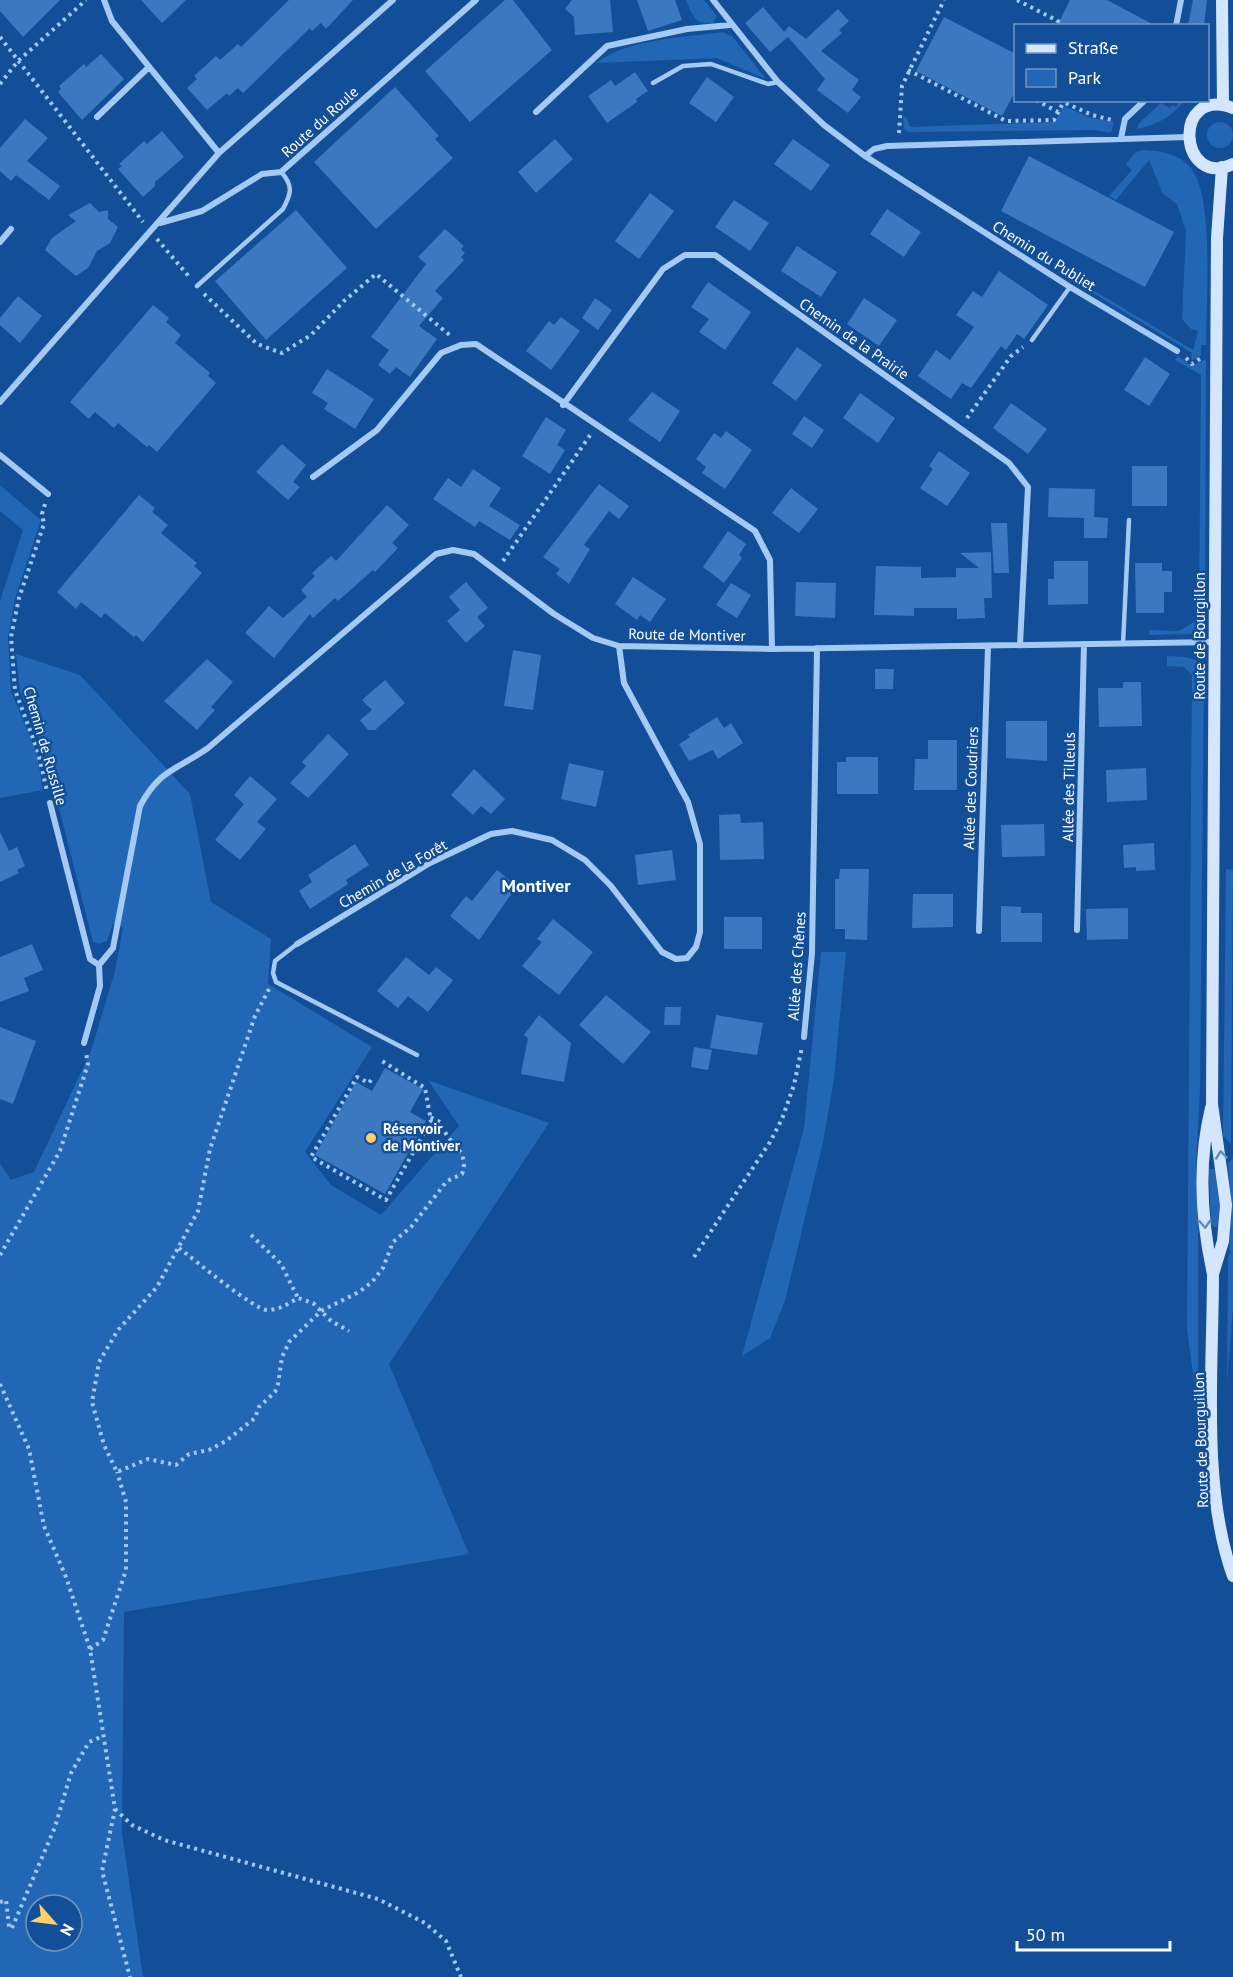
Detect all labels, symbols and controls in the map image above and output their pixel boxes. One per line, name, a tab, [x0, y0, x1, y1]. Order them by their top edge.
legend	[1014, 24, 1209, 102]
text: Straße	[1068, 36, 1119, 59]
text: Park	[1068, 66, 1101, 89]
street label: Route du Roule	[277, 82, 362, 161]
street label: Chemin du Publiet	[989, 216, 1099, 295]
street label: Chemin de la Prairie	[796, 294, 913, 384]
street label: Route de Bourgillon	[1190, 572, 1209, 700]
street label: Route de Montiver	[628, 624, 746, 645]
street label: Chemin de Russille	[19, 684, 71, 807]
street label: Allée des Coudriers	[959, 726, 982, 850]
street label: Allée des Tilleuls	[1058, 732, 1079, 842]
street label: Chemin de la Forêt	[335, 835, 450, 912]
district label: Montiver	[502, 874, 571, 897]
street label: Allée des Chênes	[783, 911, 810, 1021]
place label: Réservoir de Montiver	[383, 1119, 461, 1155]
marker: Réservoir de Montiver	[364, 1131, 378, 1145]
one-way arrow	[1215, 1150, 1227, 1159]
one-way arrow	[1199, 1220, 1212, 1229]
street label: Route de Bourguillon	[1189, 1372, 1212, 1508]
north arrow	[24, 1893, 84, 1953]
scale bar	[1017, 1914, 1170, 1952]
text: N	[56, 1921, 79, 1939]
text: 50 m	[1026, 1923, 1065, 1946]

